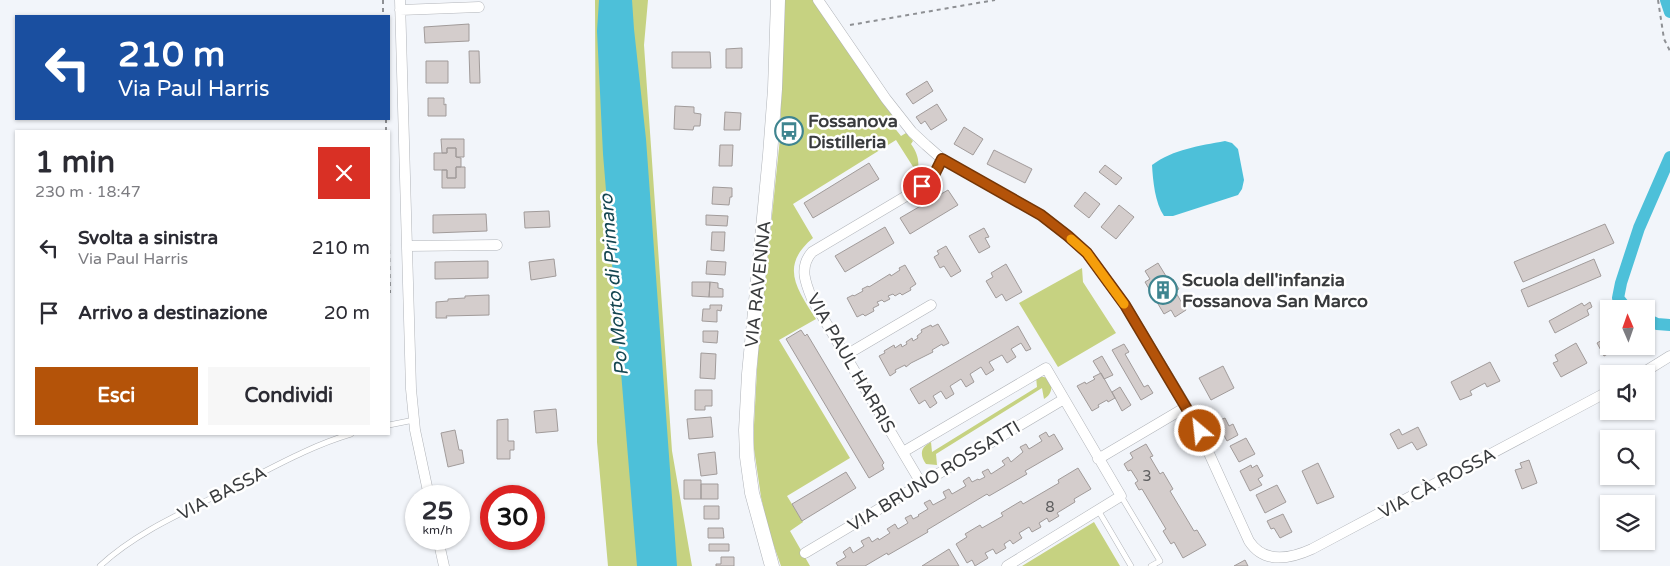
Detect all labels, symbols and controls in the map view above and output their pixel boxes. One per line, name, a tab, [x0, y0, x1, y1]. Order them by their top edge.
text: 210 m	[118, 34, 225, 76]
icon: left	[35, 35, 100, 100]
text: Via Paul Harris	[118, 76, 270, 102]
place label: Fossanova Distilleria	[808, 110, 898, 153]
bus stop icon: Fossanova Distilleria	[774, 116, 804, 146]
text: 1 min	[35, 144, 115, 181]
button: close	[318, 147, 370, 199]
pin	[901, 165, 943, 207]
icon: arrive	[908, 172, 936, 200]
text: 230 m · 18:47	[35, 182, 141, 202]
water label: Po Morto di Primaro	[595, 192, 633, 377]
street label: VIA RAVENNA	[740, 219, 776, 349]
text: Svolta a sinistra	[78, 227, 218, 249]
icon: left	[35, 234, 63, 262]
text: 210 m	[312, 237, 370, 259]
text: Via Paul Harris	[78, 249, 188, 269]
place label: Scuola dell'infanzia Fossanova San Marco	[1182, 269, 1368, 312]
building icon: Scuola dell'infanzia Fossanova San Marco	[1148, 275, 1178, 305]
street label: VIA PAUL HARRIS	[802, 289, 900, 437]
icon: arrive	[35, 299, 63, 327]
north arrow	[1600, 300, 1655, 355]
map controls	[1600, 300, 1655, 550]
text: Arrivo a destinazione	[78, 302, 268, 324]
text: 20 m	[324, 302, 370, 324]
button: sound	[1600, 365, 1655, 420]
button: Esci	[35, 367, 198, 425]
button: Condividi	[208, 367, 370, 425]
position arrow	[1173, 404, 1225, 456]
street label: VIA BRUNO ROSSATTI	[844, 416, 1024, 536]
button: search	[1600, 430, 1655, 485]
street label: VIA CÀ ROSSA	[1375, 443, 1499, 523]
street label: VIA BASSA	[174, 461, 270, 525]
house number: 3	[1142, 467, 1152, 485]
speed limit sign: 30	[480, 485, 545, 550]
button: layers	[1600, 495, 1655, 550]
text: 25	[422, 496, 453, 526]
house number: 8	[1045, 498, 1055, 516]
text: km/h	[422, 523, 453, 537]

